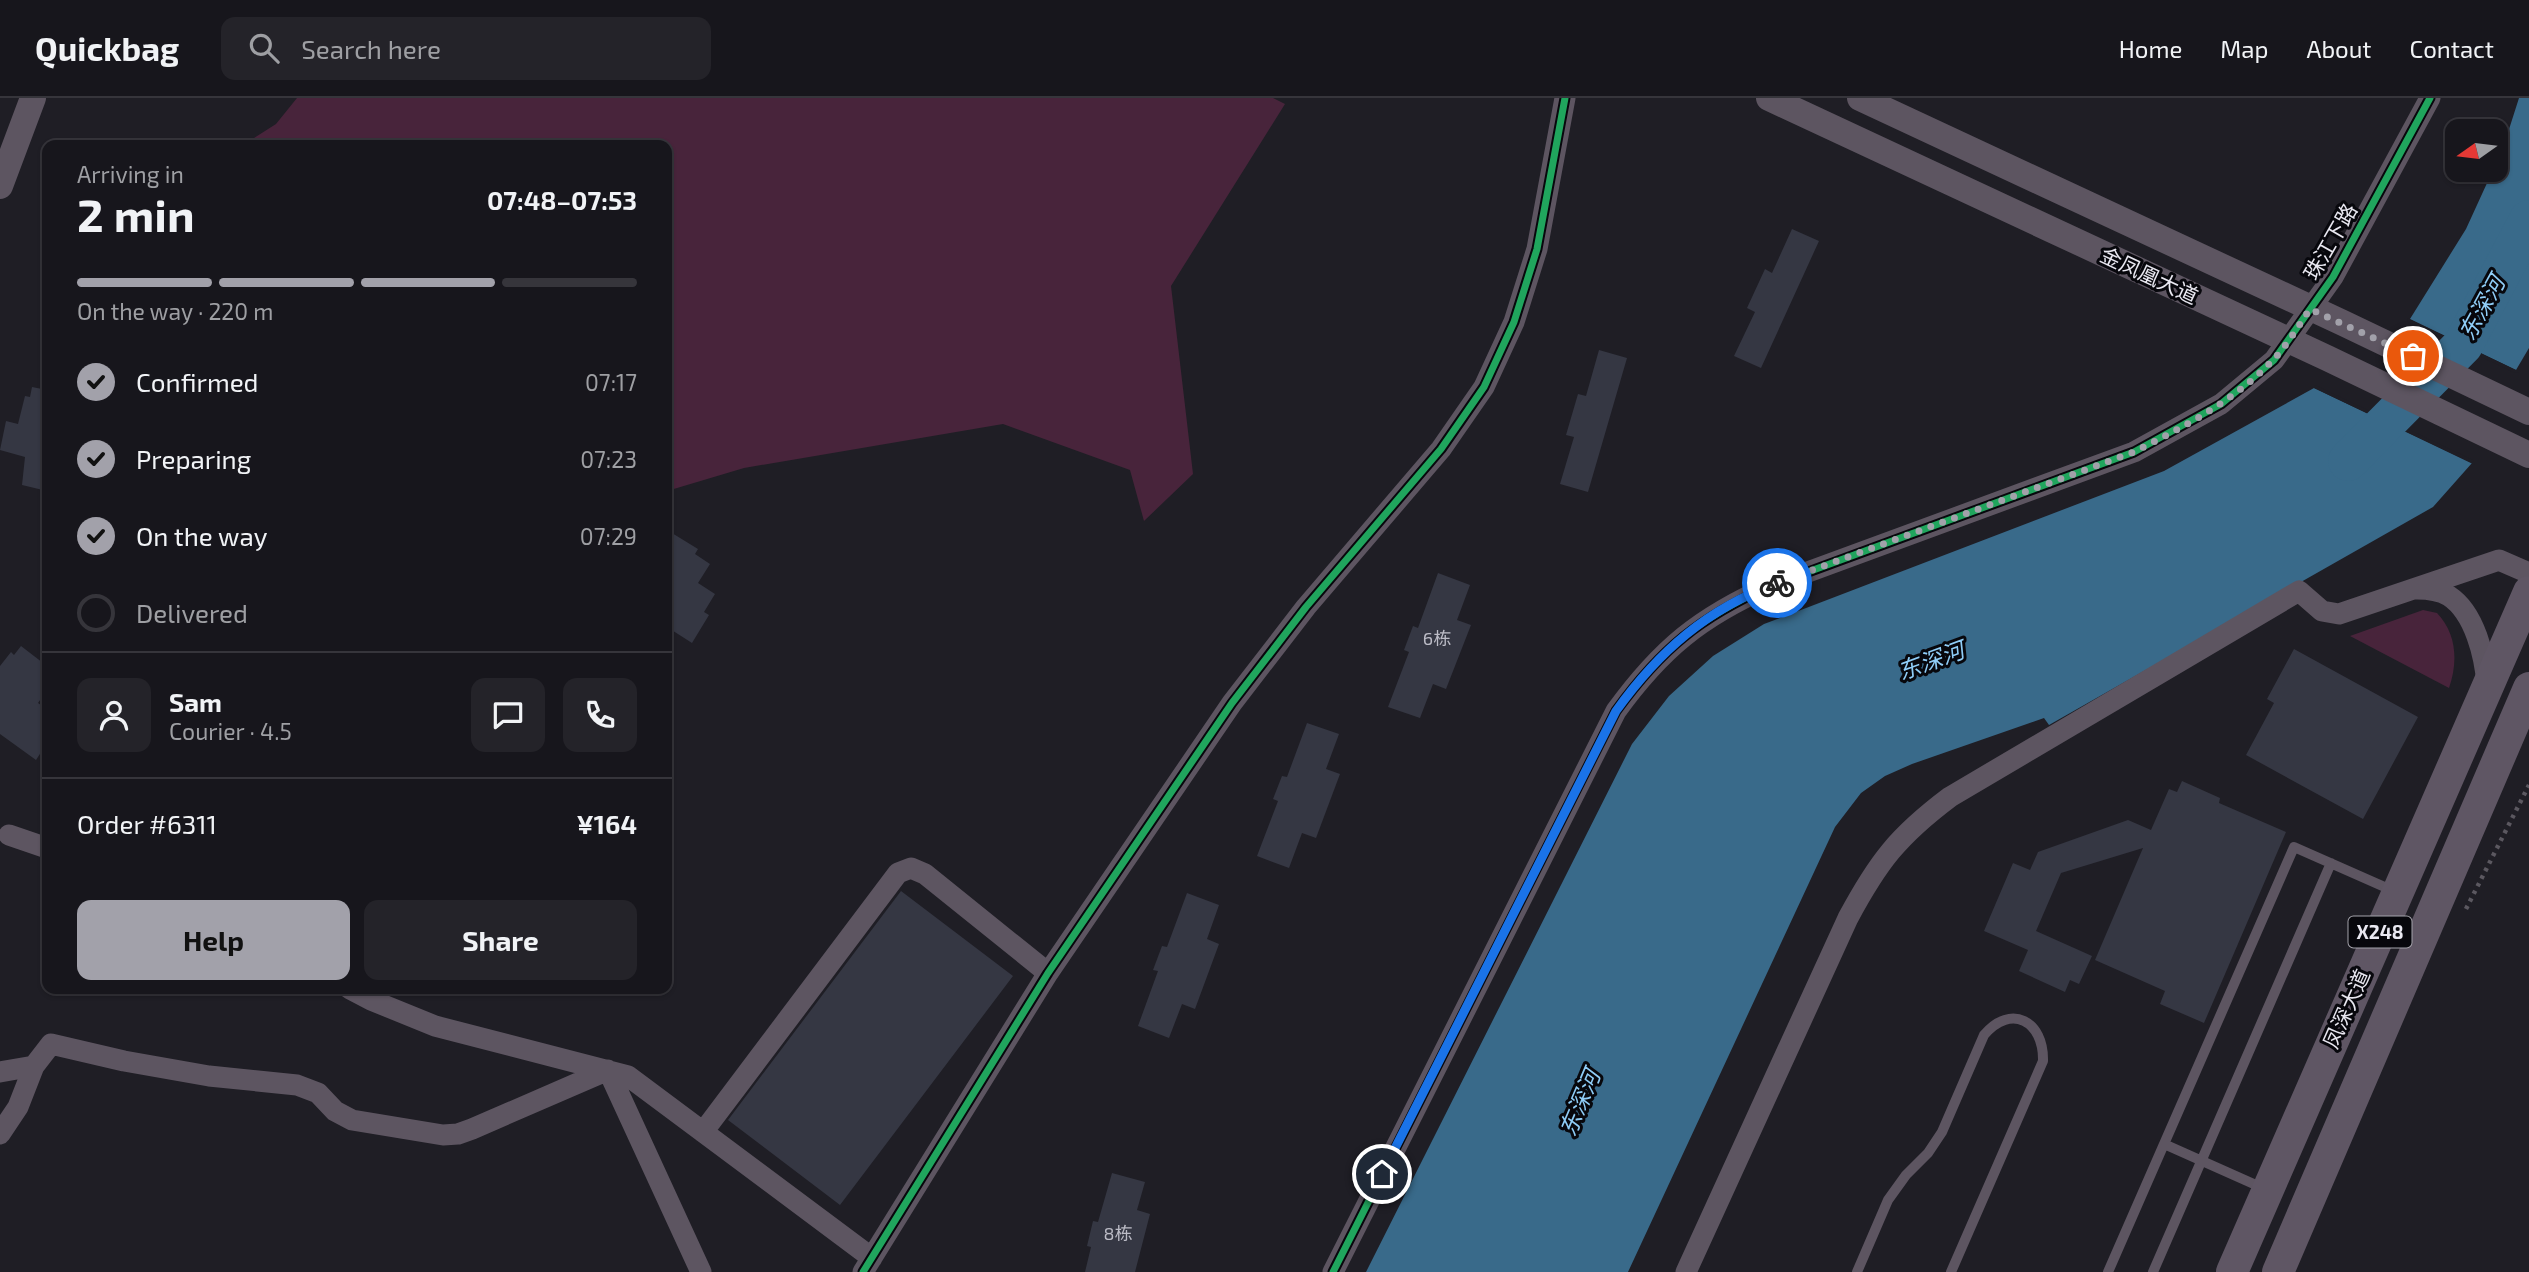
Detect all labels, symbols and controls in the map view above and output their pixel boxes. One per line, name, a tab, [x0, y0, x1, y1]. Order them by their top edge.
search box	[221, 17, 711, 80]
text: Quickbag	[35, 28, 179, 68]
icon: search	[245, 29, 283, 67]
text: Search here	[301, 33, 441, 64]
text: Home	[2119, 34, 2182, 63]
text: Map	[2220, 34, 2268, 63]
text: About	[2306, 34, 2372, 63]
text: Contact	[2410, 34, 2494, 63]
north arrow	[2445, 119, 2508, 182]
map controls	[2445, 119, 2508, 182]
text: Arriving in	[77, 160, 184, 188]
text: 07:48–07:53	[487, 184, 637, 215]
text: 2 min	[77, 186, 195, 241]
street label: 珠江下路	[2298, 199, 2362, 284]
street label: 金凤凰大道	[2097, 241, 2202, 308]
water label: 东深河	[2452, 267, 2512, 344]
text: On the way · 220 m	[77, 297, 273, 325]
pin	[2383, 326, 2443, 386]
icon: bag	[2394, 337, 2432, 375]
icon: check	[77, 363, 115, 401]
text: Confirmed	[136, 366, 259, 397]
text: 07:17	[585, 368, 637, 396]
icon: check	[77, 440, 115, 478]
text: Preparing	[136, 443, 251, 474]
text: 07:23	[580, 445, 637, 473]
icon: check	[77, 517, 115, 555]
text: On the way	[136, 520, 267, 551]
text: 07:29	[580, 522, 637, 550]
courier	[1742, 548, 1812, 618]
icon: bike	[1758, 564, 1796, 602]
text: Delivered	[136, 597, 248, 628]
house number: 6栋	[1423, 627, 1451, 649]
water label: 东深河	[1893, 634, 1972, 685]
button: person	[77, 678, 151, 752]
button: chat	[471, 678, 545, 752]
button: phone	[563, 678, 637, 752]
text: Sam	[169, 686, 222, 717]
text: Courier · 4.5	[169, 717, 292, 745]
text: Order #6311	[77, 808, 217, 839]
text: ¥164	[577, 808, 637, 839]
button: Help	[77, 900, 350, 980]
button: Share	[364, 900, 637, 980]
road number: X248	[2348, 916, 2412, 947]
street label: 凤深大道	[2317, 965, 2374, 1052]
water label: 东深河	[1553, 1062, 1607, 1140]
pin	[1352, 1144, 1412, 1204]
icon: home	[1363, 1155, 1401, 1193]
house number: 8栋	[1104, 1222, 1132, 1244]

